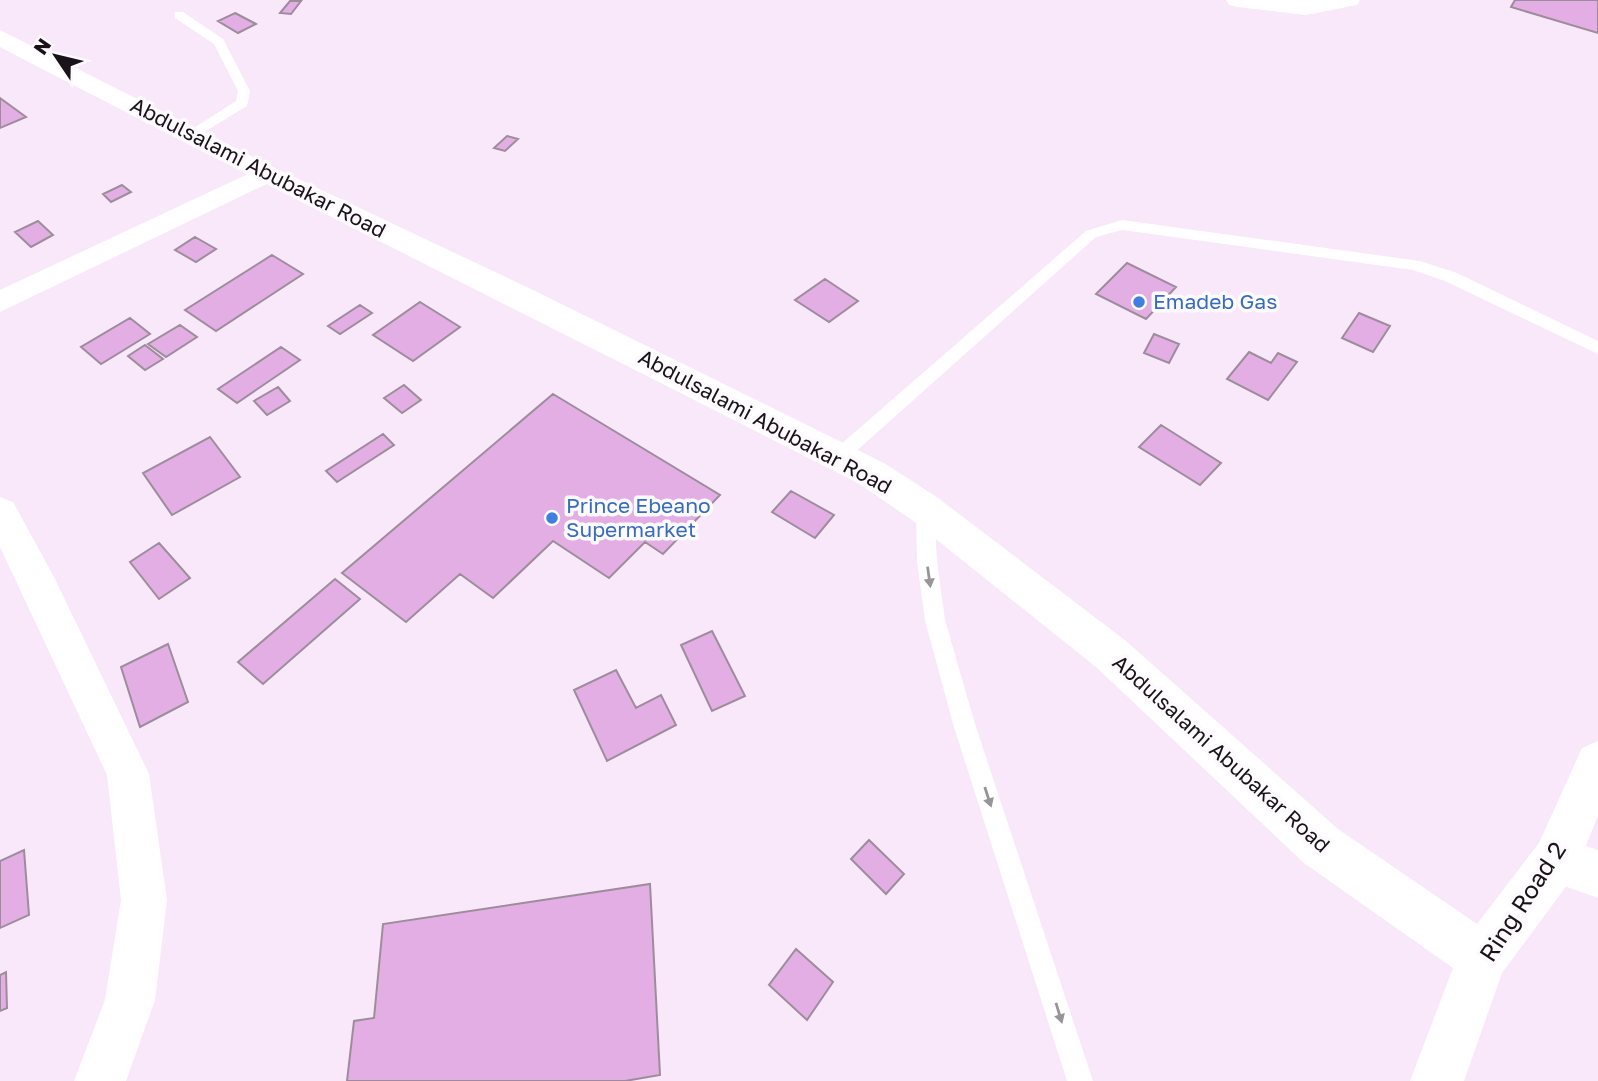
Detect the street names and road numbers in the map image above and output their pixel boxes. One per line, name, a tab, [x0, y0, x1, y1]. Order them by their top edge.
street label: Abdulsalami Abubakar Road	[126, 91, 391, 243]
street label: Abdulsalami Abubakar Road	[634, 343, 897, 499]
street label: Abdulsalami Abubakar Road	[1108, 649, 1336, 858]
street label: Ring Road 2	[1472, 836, 1571, 967]

